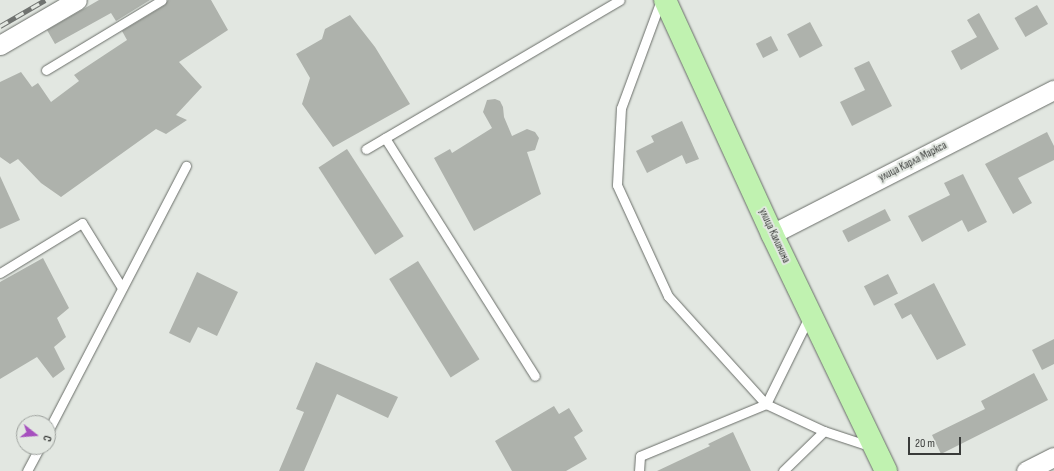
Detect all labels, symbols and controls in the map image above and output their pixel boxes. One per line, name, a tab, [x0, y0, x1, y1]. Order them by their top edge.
street label: улица Карла Маркса	[877, 139, 949, 185]
street label: улица Калинина	[756, 207, 792, 265]
north arrow	[16, 415, 56, 455]
scale bar	[910, 429, 963, 455]
text: С	[40, 434, 54, 443]
text: 20 m	[915, 436, 935, 451]

